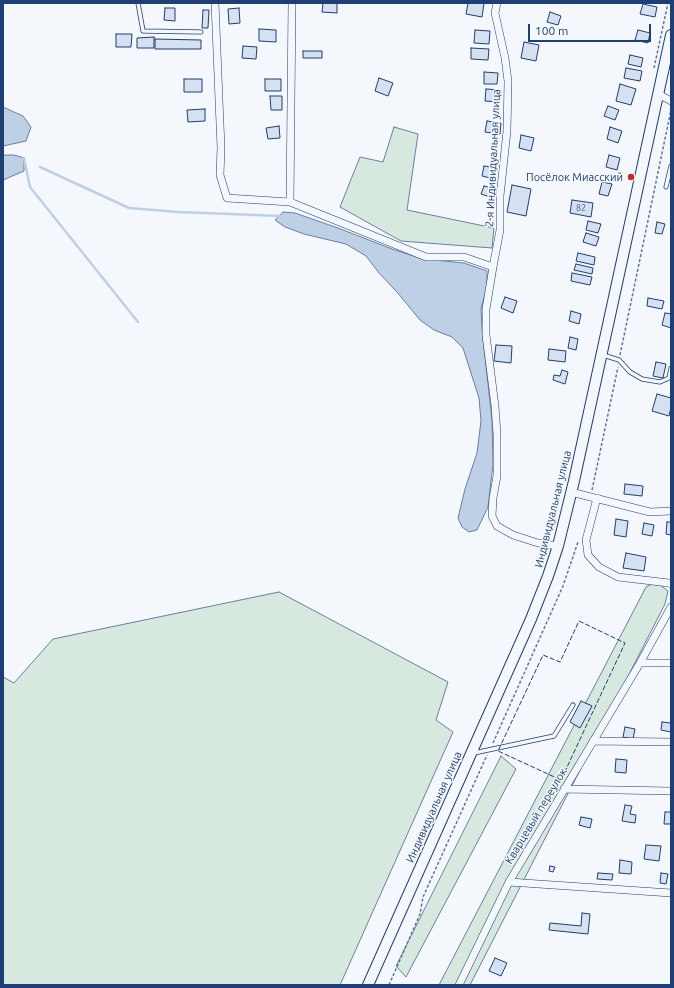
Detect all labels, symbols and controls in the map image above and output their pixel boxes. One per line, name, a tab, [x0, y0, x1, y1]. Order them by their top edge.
scale bar	[530, 16, 653, 42]
text: 100 m	[535, 24, 568, 37]
street label: 2-я Индивидуальная улица	[483, 89, 503, 227]
place label: Посёлок Миасский	[526, 170, 623, 184]
marker: Посёлок Миасский	[626, 172, 636, 182]
house number: 82	[576, 203, 586, 213]
street label: Индивидуальная улица	[532, 449, 574, 569]
street label: Индивидуальная улица	[404, 749, 464, 865]
street label: Кварцевый переулок	[502, 766, 570, 866]

